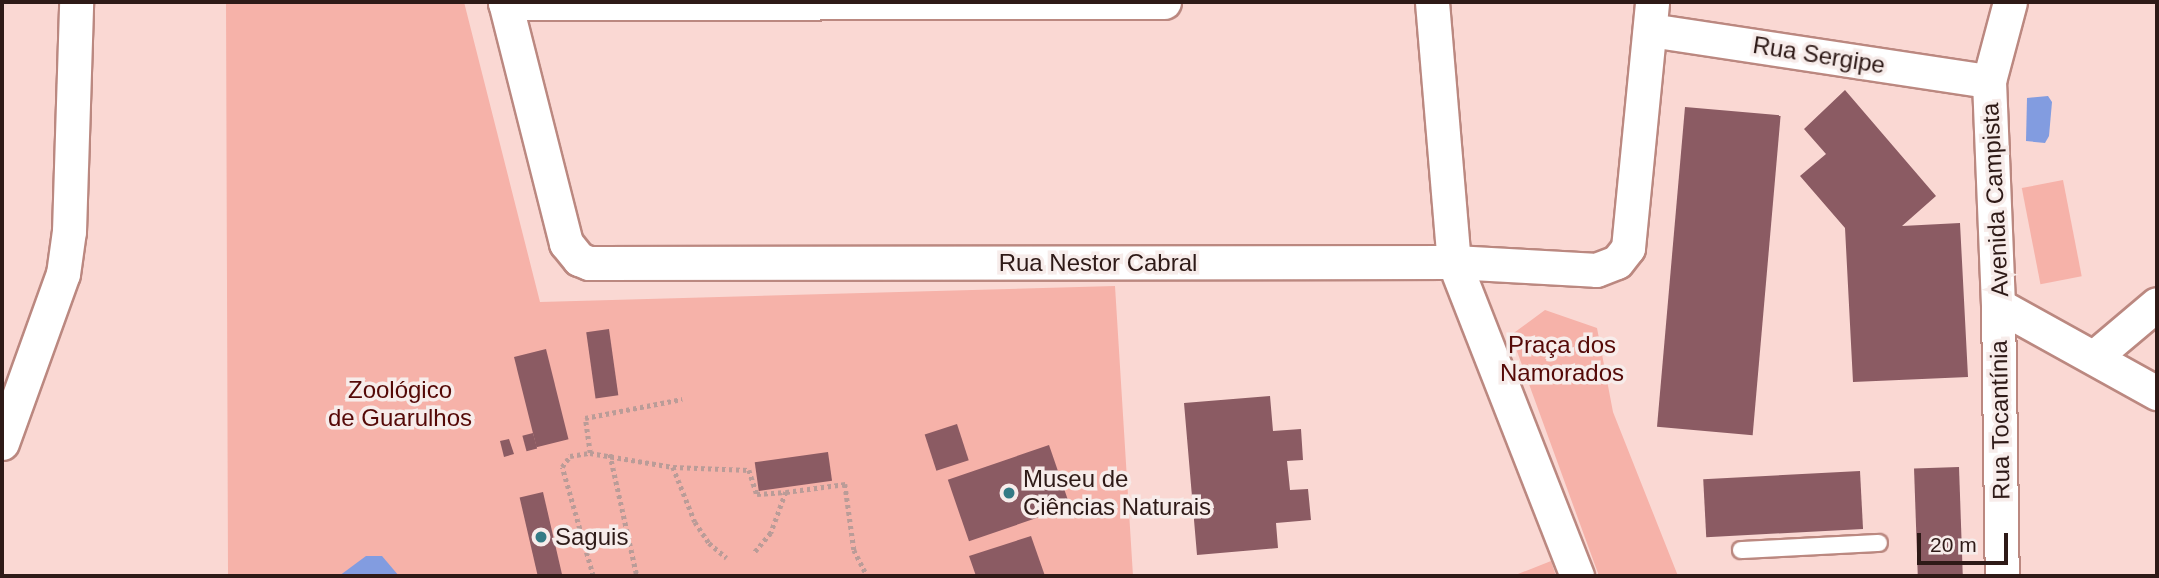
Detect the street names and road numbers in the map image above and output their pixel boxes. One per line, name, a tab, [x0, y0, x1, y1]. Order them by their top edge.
street label: Rua Sergipe	[1751, 30, 1887, 80]
street label: Avenida Campista	[1976, 102, 2014, 298]
street label: Rua Nestor Cabral	[999, 249, 1197, 277]
street label: Rua Tocantínia	[1984, 340, 2016, 500]

